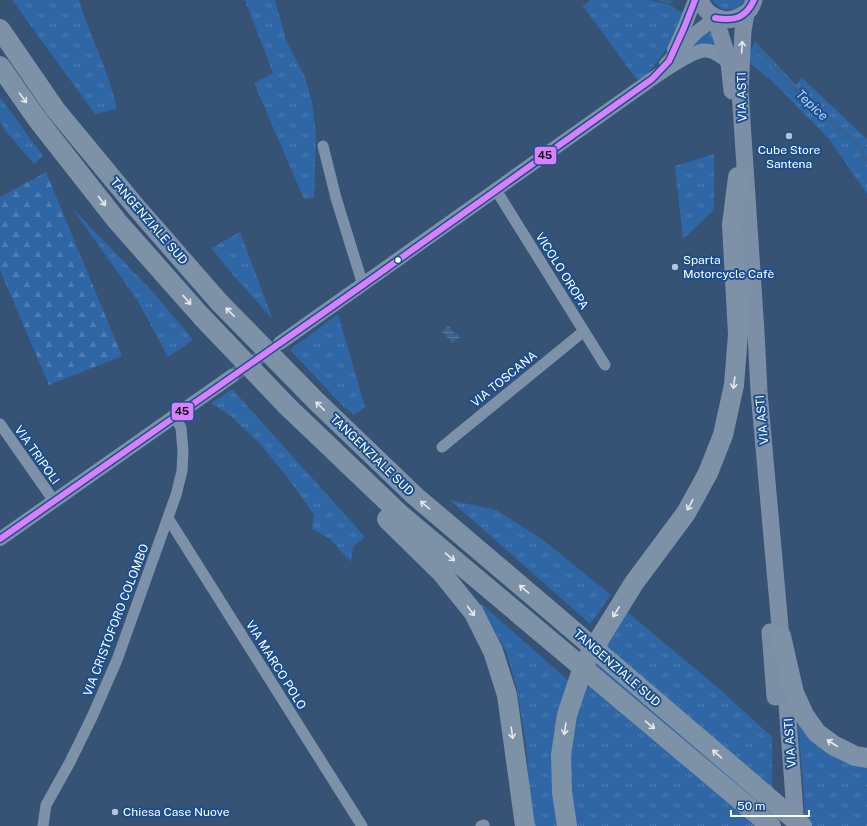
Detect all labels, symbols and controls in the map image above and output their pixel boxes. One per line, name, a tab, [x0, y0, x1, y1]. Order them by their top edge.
one-way arrow	[738, 41, 746, 54]
street label: VIA ASTI	[735, 72, 749, 122]
water label: Tepice	[793, 87, 831, 123]
one-way arrow	[19, 93, 27, 104]
marker: Cube Store Santena	[784, 131, 794, 141]
place label: Cube Store Santena	[758, 143, 820, 171]
line badge: 45	[534, 146, 557, 165]
text: 45	[538, 149, 552, 161]
street label: TANGENZIALE SUD	[107, 175, 191, 267]
one-way arrow	[98, 196, 106, 207]
street label: VICOLO OROPA	[533, 230, 592, 312]
place label: Sparta Motorcycle Cafè	[683, 253, 774, 281]
unlabelled marker	[393, 255, 403, 265]
marker: Sparta Motorcycle Cafè	[670, 262, 680, 272]
one-way arrow	[182, 295, 191, 305]
one-way arrow	[225, 307, 234, 317]
street label: VIA TOSCANA	[468, 348, 540, 410]
one-way arrow	[730, 377, 738, 390]
street label: VIA ASTI	[753, 395, 771, 445]
one-way arrow	[315, 401, 325, 411]
line badge: 45	[171, 402, 194, 421]
text: 45	[175, 405, 189, 417]
street label: TANGENZIALE SUD	[327, 412, 417, 498]
street label: VIA TRIPOLI	[12, 423, 62, 487]
one-way arrow	[686, 499, 694, 511]
one-way arrow	[419, 500, 430, 509]
street label: VIA CRISTOFORO COLOMBO	[80, 542, 152, 698]
one-way arrow	[444, 552, 455, 561]
one-way arrow	[519, 584, 529, 593]
one-way arrow	[467, 605, 476, 616]
one-way arrow	[612, 606, 620, 618]
street label: VIA MARCO POLO	[243, 618, 309, 712]
street label: TANGENZIALE SUD	[571, 626, 663, 710]
street label: VIA ASTI	[781, 718, 799, 768]
one-way arrow	[645, 721, 656, 730]
one-way arrow	[561, 723, 569, 736]
one-way arrow	[508, 726, 516, 739]
one-way arrow	[826, 739, 837, 747]
one-way arrow	[712, 749, 722, 758]
scale bar	[731, 792, 809, 818]
text: 50 m	[737, 799, 765, 813]
place label: Chiesa Case Nuove	[123, 805, 230, 819]
marker: Chiesa Case Nuove	[110, 807, 120, 817]

